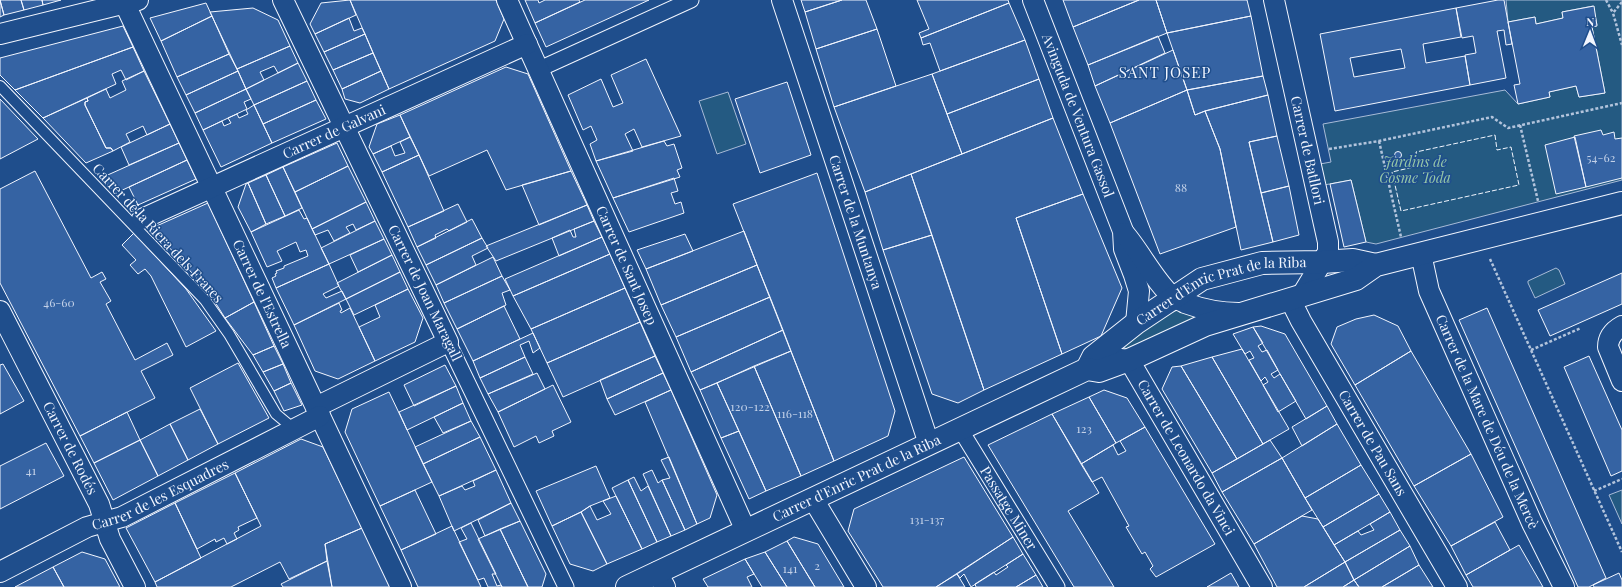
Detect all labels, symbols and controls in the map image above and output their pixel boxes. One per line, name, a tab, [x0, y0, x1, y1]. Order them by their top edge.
north arrow	[1570, 12, 1610, 52]
text: N	[1586, 14, 1594, 29]
street label: Avinguda de Ventura Gassol	[1038, 30, 1119, 200]
district label: SANT JOSEP	[1119, 62, 1211, 82]
street label: Carrer de Batllori	[1287, 94, 1329, 206]
street label: Carrer de Galvani	[279, 100, 388, 163]
house number: 54-62	[1587, 149, 1616, 165]
street label: Carrer de la Muntanya	[825, 152, 887, 292]
park label: Jardins de Cosme Toda	[1379, 152, 1451, 187]
street label: Carrer de la Riera dels Frares	[89, 159, 228, 306]
house number: 88	[1175, 179, 1187, 195]
street label: Carrer de Sant Josep	[592, 203, 662, 328]
street label: Carrer de Joan Maragall	[384, 222, 467, 364]
street label: Carrer de l'Estrella	[229, 236, 296, 351]
street label: Carrer d'Enric Prat de la Riba	[1132, 252, 1307, 330]
house number: 46-60	[43, 294, 75, 310]
street label: Carrer de la Mare de Déu de la Mercè	[1432, 311, 1543, 532]
street label: Carrer de Leonardo da Vinci	[1133, 376, 1240, 539]
street label: Carrer de Pau Sans	[1334, 386, 1412, 499]
street label: Carrer de Rodés	[39, 398, 103, 498]
house number: 120-122	[730, 398, 770, 414]
house number: 116-118	[777, 405, 813, 421]
house number: 123	[1076, 420, 1092, 436]
street label: Carrer d'Enric Prat de la Riba	[769, 430, 944, 526]
street label: Carrer de les Esquadres	[89, 454, 232, 534]
house number: 41	[26, 462, 37, 478]
street label: Passatge Miner	[976, 462, 1042, 554]
house number: 131-137	[910, 511, 944, 527]
house number: 2	[814, 557, 820, 573]
house number: 141	[783, 560, 798, 576]

